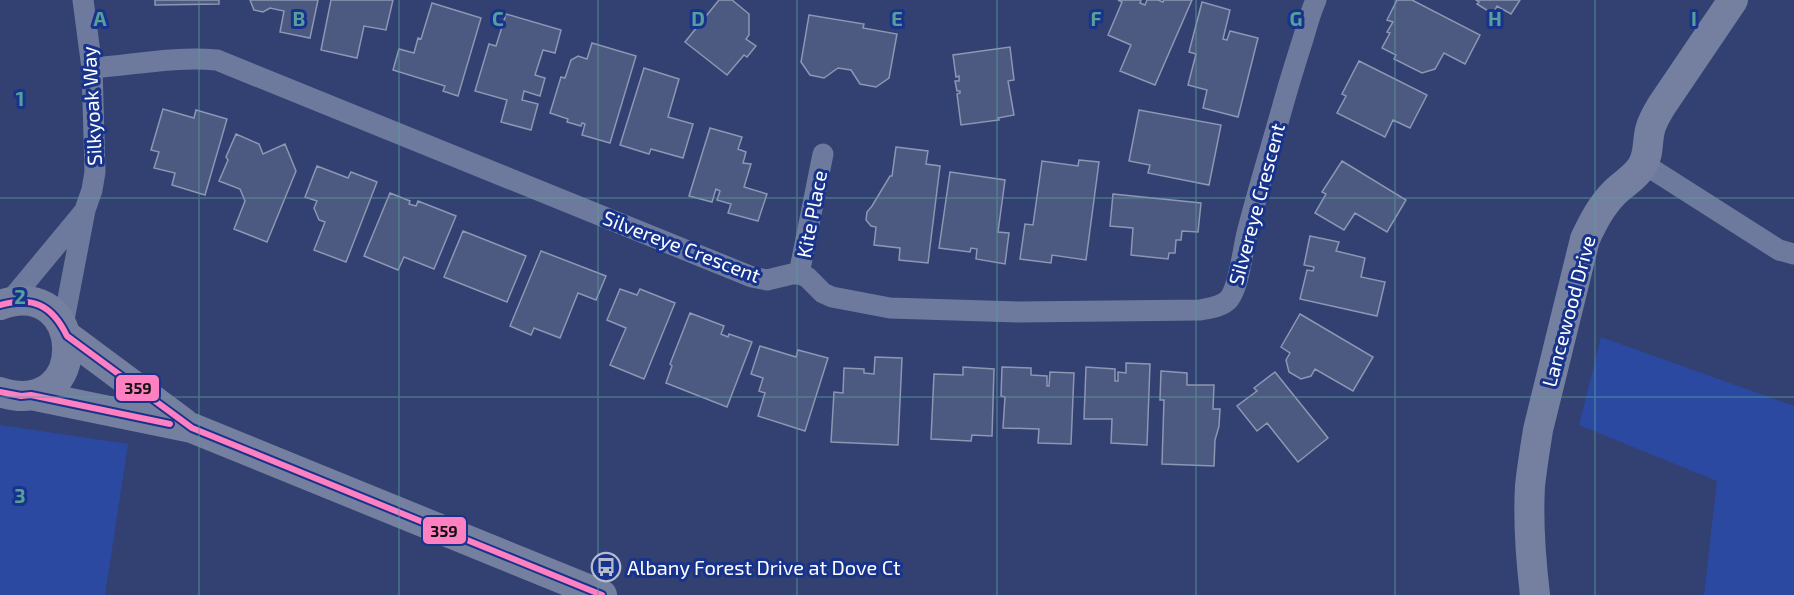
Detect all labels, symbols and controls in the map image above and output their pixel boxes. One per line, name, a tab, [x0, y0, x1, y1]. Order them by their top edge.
text: A	[93, 6, 107, 30]
text: B	[293, 6, 305, 30]
text: C	[492, 6, 504, 30]
text: D	[691, 6, 705, 30]
text: E	[891, 6, 903, 30]
text: F	[1090, 6, 1102, 30]
text: G	[1290, 6, 1302, 30]
text: H	[1488, 6, 1502, 30]
text: I	[1691, 6, 1697, 30]
street label: Silkyoak Way	[76, 45, 106, 166]
text: 1	[16, 86, 24, 110]
street label: Silvereye Crescent	[1223, 120, 1289, 288]
street label: Kite Place	[791, 168, 831, 260]
street label: Silvereye Crescent	[600, 205, 764, 287]
street label: Lancewood Drive	[1536, 233, 1600, 389]
text: 2	[14, 284, 26, 308]
line badge: 359	[115, 374, 160, 402]
text: 359	[124, 378, 152, 397]
text: 3	[14, 483, 26, 507]
line badge: 359	[422, 516, 467, 545]
text: 359	[430, 521, 458, 540]
bus stop icon: Albany Forest Drive at Dove Ct	[590, 551, 622, 583]
place label: Albany Forest Drive at Dove Ct	[627, 555, 901, 579]

